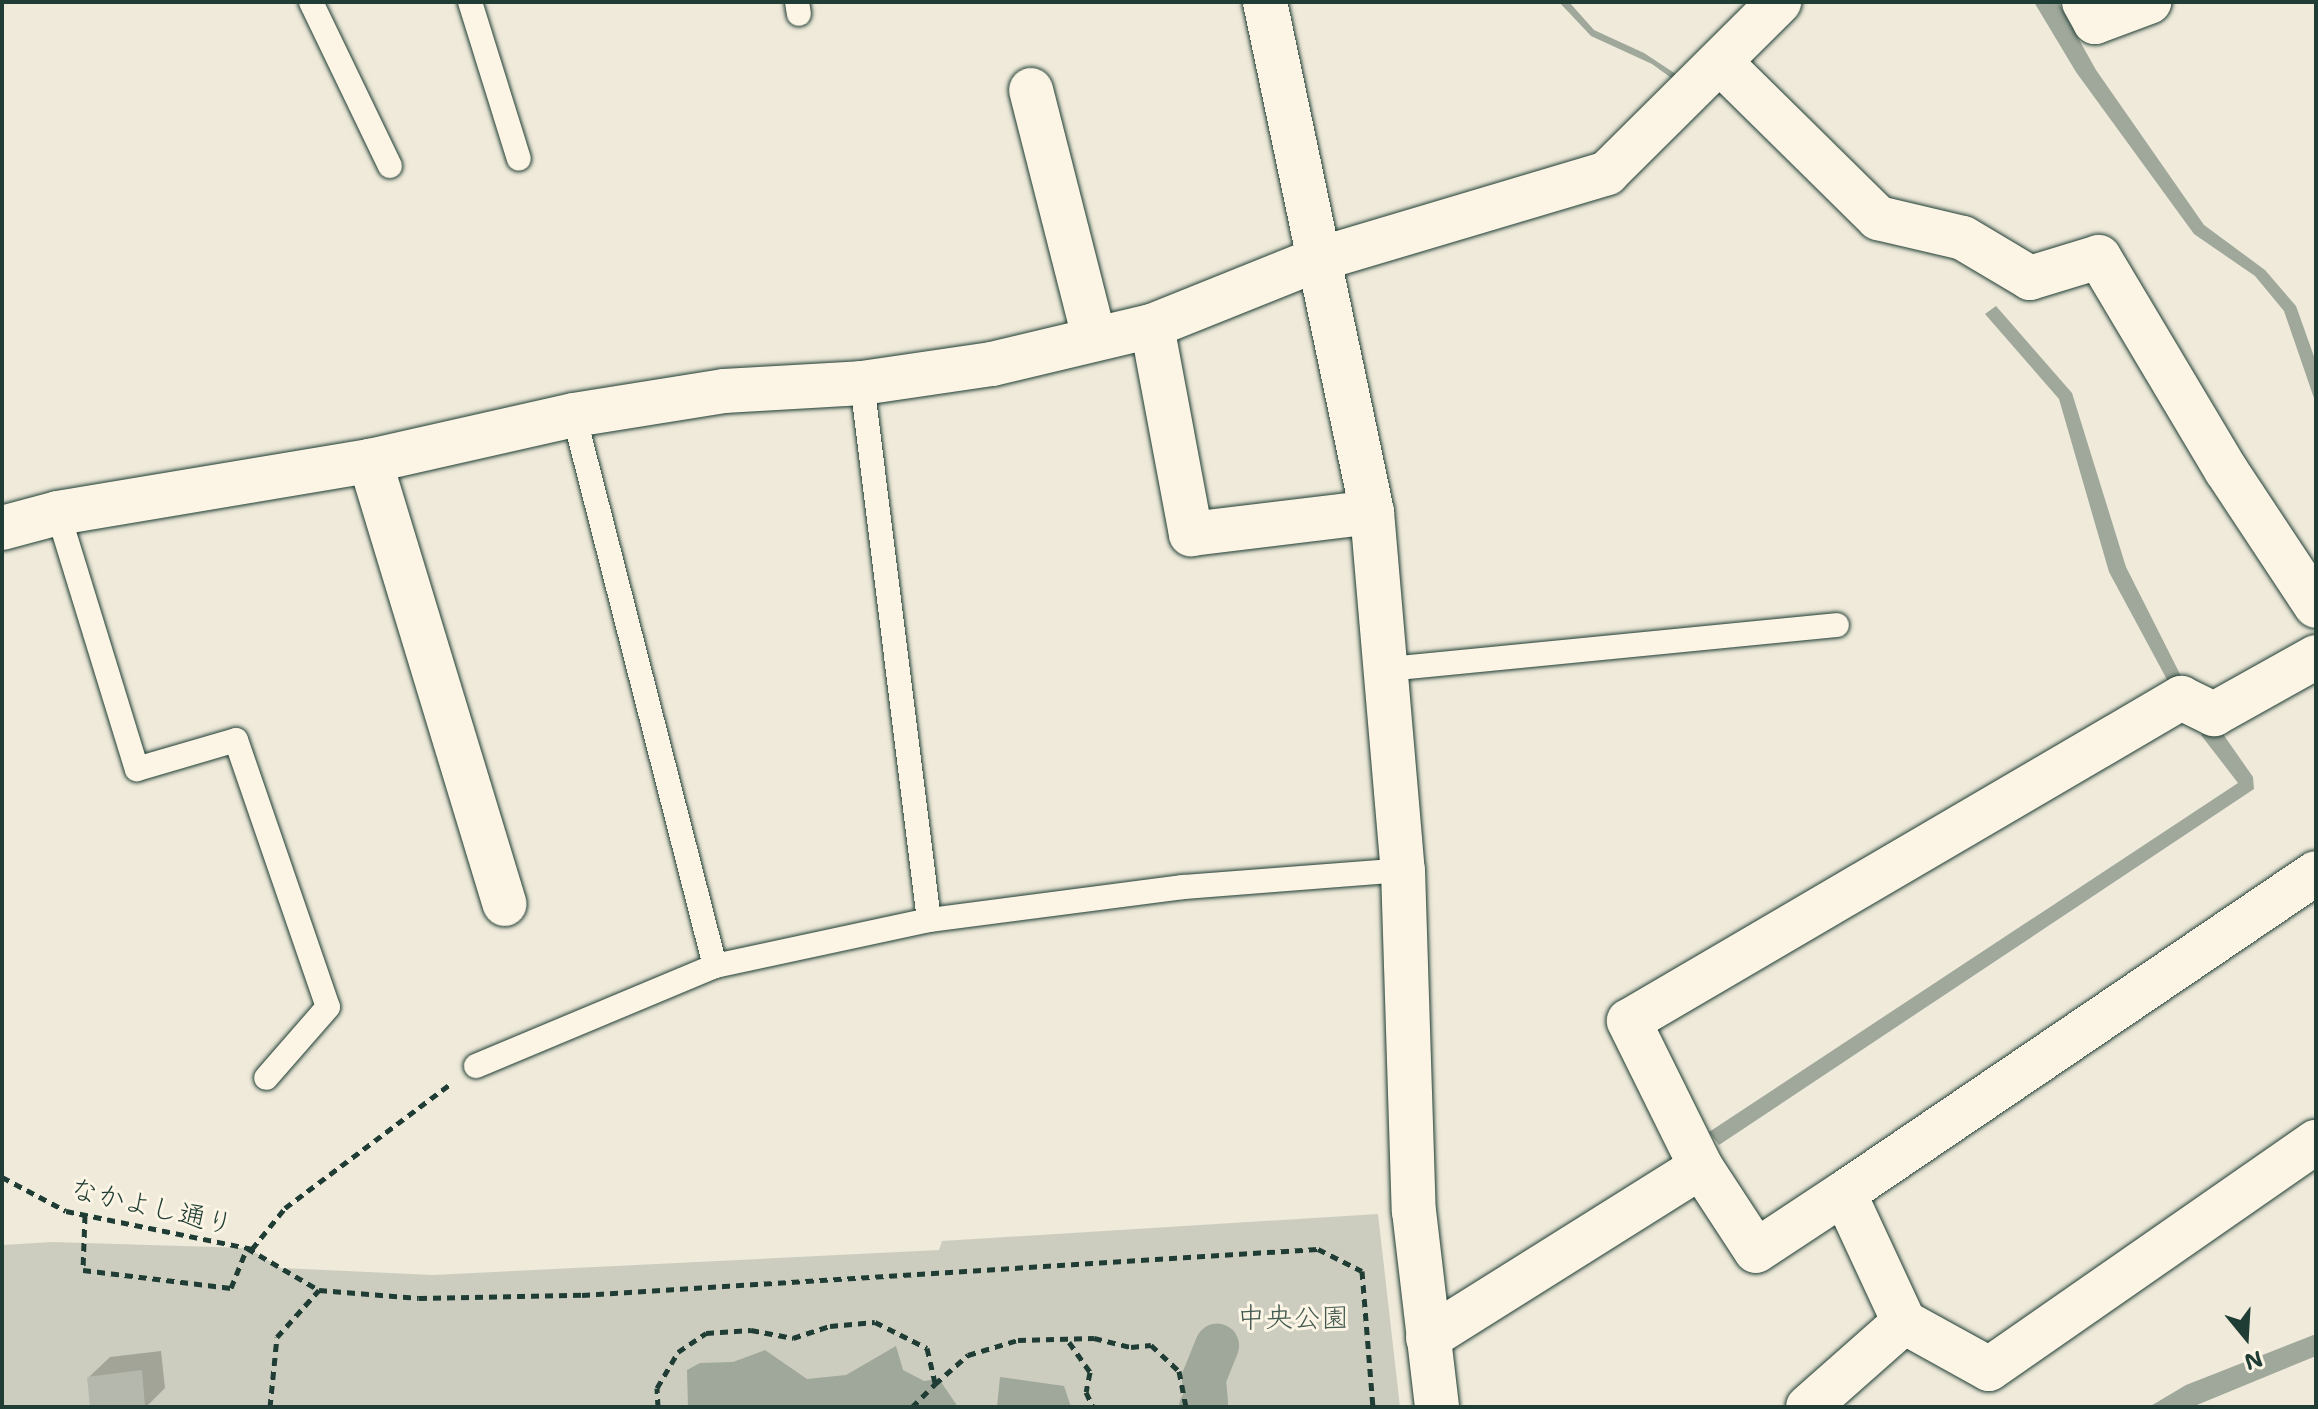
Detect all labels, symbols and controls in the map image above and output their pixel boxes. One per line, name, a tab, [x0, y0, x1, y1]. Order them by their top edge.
street label: なかよし通り	[66, 1171, 238, 1241]
north arrow	[2206, 1297, 2286, 1377]
park label: 中央公園	[1237, 1300, 1349, 1334]
text: N	[2241, 1344, 2266, 1377]

